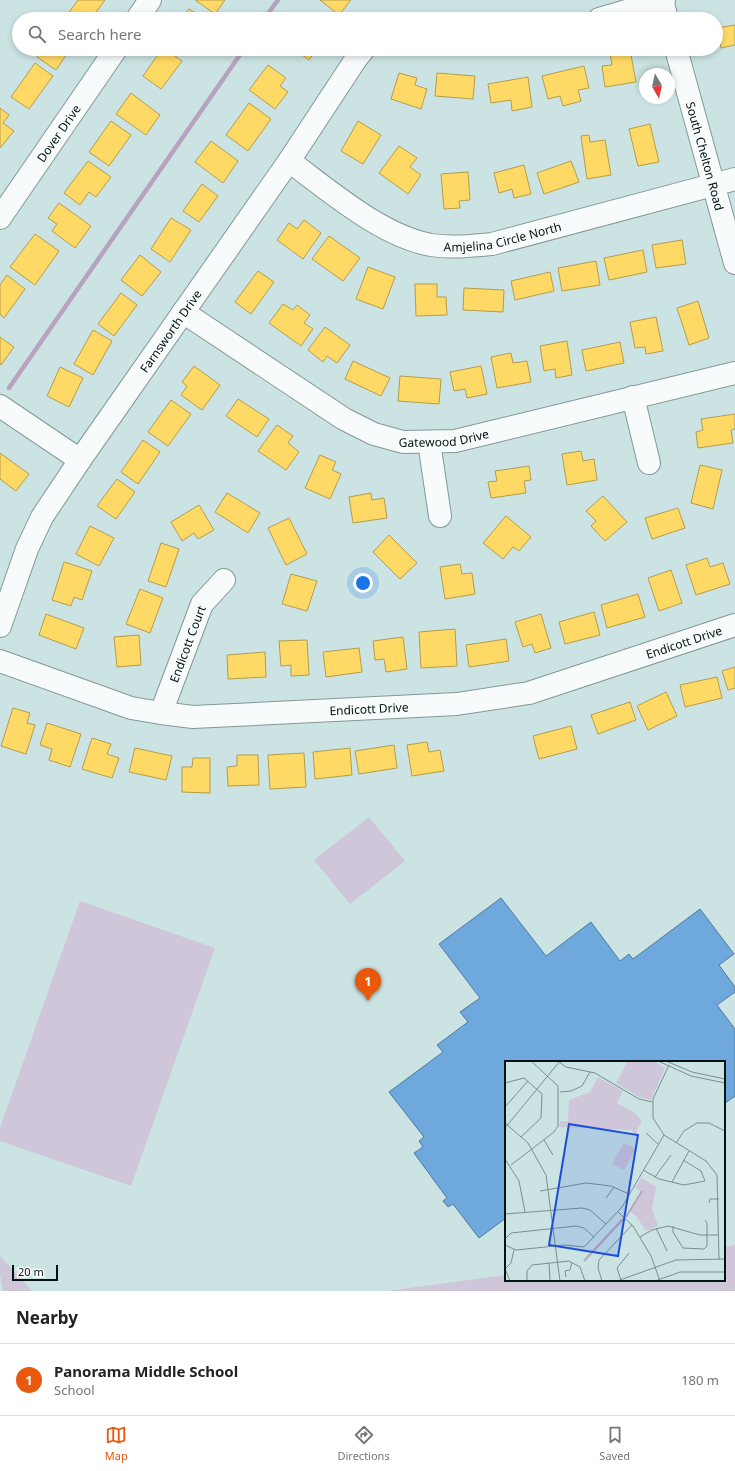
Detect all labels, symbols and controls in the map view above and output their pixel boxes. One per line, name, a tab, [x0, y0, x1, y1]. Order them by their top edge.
search box	[12, 12, 723, 56]
icon: search	[26, 23, 48, 45]
text: Search here	[58, 24, 141, 44]
north arrow	[639, 68, 675, 104]
street label: South Chelton Road	[682, 100, 729, 212]
street label: Dover Drive	[32, 101, 84, 165]
street label: Amjelina Circle North	[443, 217, 563, 255]
street label: Farnsworth Drive	[135, 286, 205, 376]
street label: Gatewood Drive	[399, 425, 491, 451]
your location	[353, 573, 373, 593]
street label: Endicott Court	[165, 602, 210, 685]
street label: Endicott Drive	[644, 621, 724, 662]
street label: Endicott Drive	[329, 698, 409, 719]
pin: 1	[355, 968, 381, 1001]
inset map	[505, 1061, 725, 1281]
scale bar	[12, 1263, 58, 1282]
text: 20 m	[18, 1264, 44, 1279]
text: Nearby	[16, 1306, 78, 1329]
text: Panorama Middle School	[54, 1361, 238, 1381]
text: 1	[25, 1371, 33, 1389]
text: 180 m	[681, 1371, 719, 1389]
text: School	[54, 1381, 95, 1399]
tab: Map	[105, 1424, 128, 1463]
tab: Directions	[337, 1424, 390, 1463]
tab: Saved	[599, 1424, 630, 1463]

